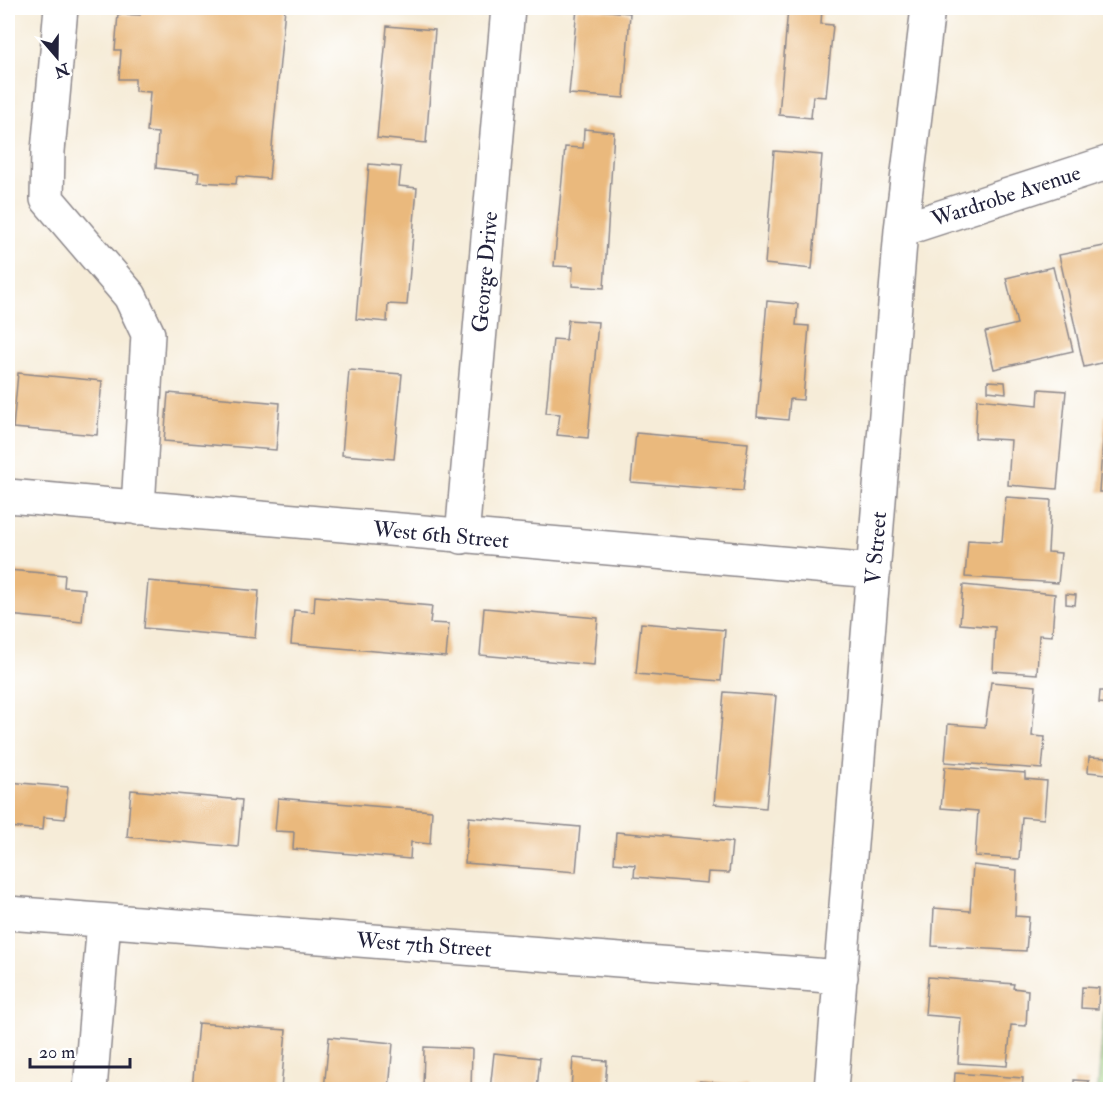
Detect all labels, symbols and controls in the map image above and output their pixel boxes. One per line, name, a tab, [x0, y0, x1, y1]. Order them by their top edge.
north arrow	[27, 27, 87, 87]
text: N	[51, 58, 73, 82]
street label: Wardrobe Avenue	[927, 159, 1084, 234]
street label: George Drive	[466, 210, 504, 334]
street label: V Street	[859, 510, 893, 586]
street label: West 6th Street	[371, 515, 510, 555]
street label: West 7th Street	[355, 926, 492, 964]
scale bar	[30, 1031, 130, 1069]
text: 20 m	[39, 1041, 75, 1064]

